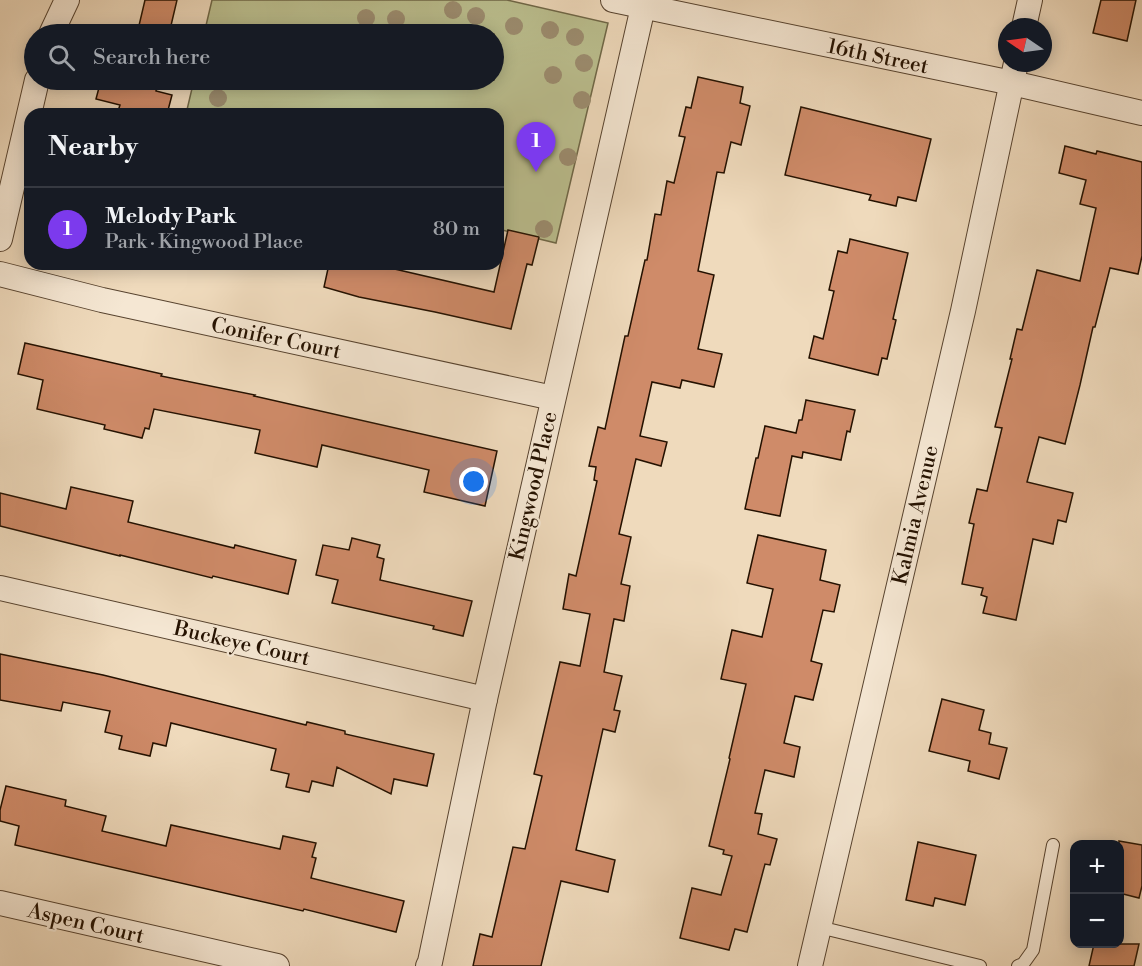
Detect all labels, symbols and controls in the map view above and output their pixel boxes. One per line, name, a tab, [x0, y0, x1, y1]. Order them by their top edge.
north arrow	[998, 18, 1052, 72]
search box	[24, 24, 504, 90]
street label: 16th Street	[825, 34, 931, 80]
icon: search	[45, 41, 78, 74]
text: Search here	[93, 44, 210, 71]
pin: 1	[516, 122, 556, 172]
text: Nearby	[48, 131, 138, 163]
text: Melody Park	[105, 203, 236, 230]
text: 1	[63, 217, 72, 242]
text: 80 m	[433, 217, 480, 242]
text: Park · Kingwood Place	[105, 230, 303, 255]
street label: Conifer Court	[208, 313, 344, 366]
street label: Kingwood Place	[504, 409, 564, 563]
street label: Kalmia Avenue	[887, 443, 945, 588]
your location	[459, 467, 488, 496]
street label: Buckeye Court	[170, 615, 313, 672]
map controls	[1070, 840, 1124, 948]
button: +	[1070, 840, 1124, 894]
button: −	[1070, 894, 1124, 948]
street label: Aspen Court	[24, 898, 147, 950]

